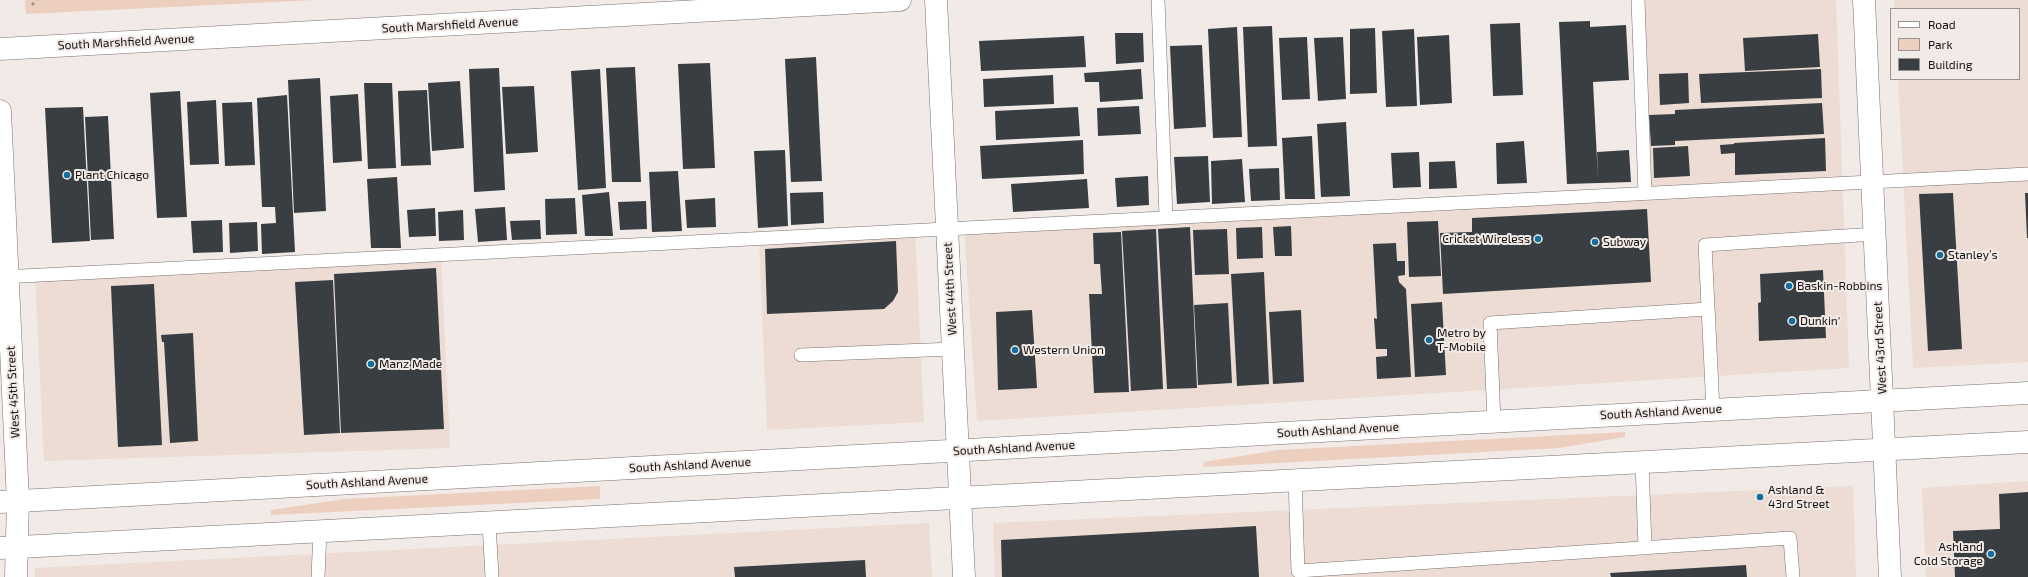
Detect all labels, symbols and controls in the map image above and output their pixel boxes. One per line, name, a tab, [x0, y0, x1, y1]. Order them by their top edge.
legend	[1890, 8, 2020, 80]
street label: South Marshfield Avenue	[381, 14, 519, 36]
text: Road	[1928, 17, 1956, 31]
street label: South Marshfield Avenue	[57, 31, 195, 53]
text: Park	[1928, 37, 1953, 51]
text: Building	[1928, 57, 1972, 71]
place label: Plant Chicago	[75, 168, 149, 182]
marker: Plant Chicago	[62, 170, 72, 180]
place label: Cricket Wireless	[1442, 232, 1530, 246]
marker: Cricket Wireless	[1533, 234, 1543, 244]
place label: Subway	[1603, 235, 1646, 249]
marker: Subway	[1590, 237, 1600, 247]
street label: West 44th Street	[940, 242, 960, 336]
place label: Stanley’s	[1948, 248, 1998, 262]
marker: Stanley’s	[1935, 250, 1945, 260]
place label: Baskin-Robbins	[1797, 279, 1882, 293]
marker: Baskin-Robbins	[1784, 281, 1794, 291]
street label: West 43rd Street	[1870, 301, 1890, 395]
place label: Dunkin'	[1800, 314, 1840, 328]
marker: Dunkin'	[1787, 316, 1797, 326]
place label: Metro by T-Mobile	[1437, 326, 1486, 354]
marker: Metro by T-Mobile	[1424, 335, 1434, 345]
place label: Western Union	[1023, 343, 1104, 357]
marker: Western Union	[1010, 345, 1020, 355]
street label: West 45th Street	[3, 346, 23, 438]
place label: Manz Made	[379, 357, 442, 371]
marker: Manz Made	[366, 359, 376, 369]
street label: South Ashland Avenue	[1600, 402, 1722, 422]
street label: South Ashland Avenue	[1277, 420, 1399, 440]
street label: South Ashland Avenue	[953, 438, 1075, 458]
street label: South Ashland Avenue	[629, 455, 751, 475]
street label: South Ashland Avenue	[306, 472, 428, 492]
place label: Ashland & 43rd Street	[1768, 483, 1830, 511]
marker: Ashland & 43rd Street	[1755, 492, 1765, 502]
place label: Ashland Cold Storage	[1914, 540, 1983, 568]
marker: Ashland Cold Storage	[1986, 549, 1996, 559]

